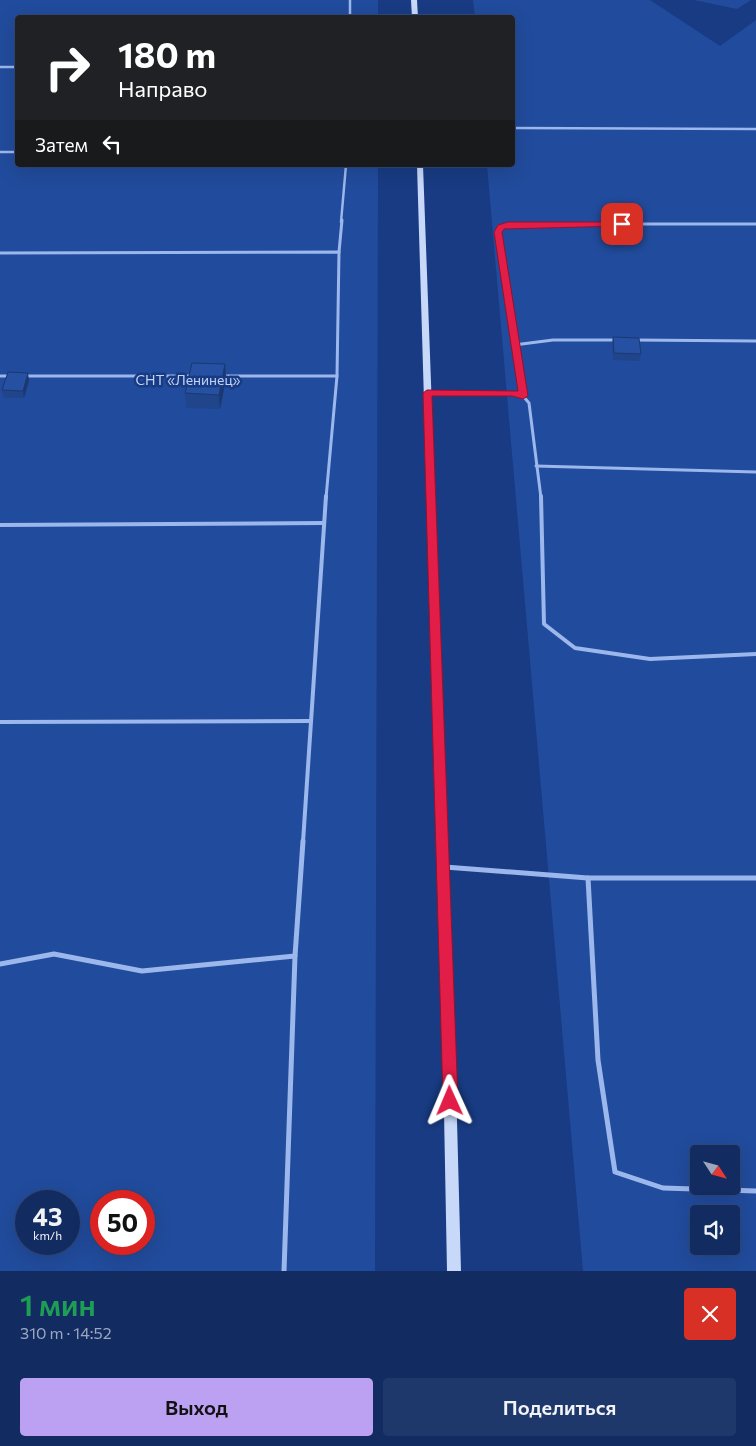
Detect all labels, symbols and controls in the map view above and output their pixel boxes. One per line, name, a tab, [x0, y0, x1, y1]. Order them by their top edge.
text: 180 m	[118, 32, 216, 75]
icon: right	[35, 35, 100, 100]
text: Направо	[118, 75, 208, 102]
icon: left	[98, 130, 126, 158]
text: Затем	[35, 133, 88, 156]
pin	[601, 203, 643, 245]
icon: arrive	[608, 210, 636, 238]
park label: СНТ «Ленинец»	[135, 371, 241, 388]
position arrow	[423, 1074, 475, 1126]
north arrow	[690, 1145, 740, 1195]
map controls	[690, 1145, 740, 1255]
speed limit sign: 50	[90, 1190, 155, 1255]
text: 43	[33, 1201, 62, 1231]
button: sound	[690, 1205, 740, 1255]
text: km/h	[33, 1228, 62, 1242]
text: 1 мин	[20, 1285, 96, 1322]
button: close	[684, 1288, 736, 1340]
text: 310 m · 14:52	[20, 1323, 112, 1342]
button: Выход	[20, 1378, 373, 1436]
button: Поделиться	[383, 1378, 736, 1436]

